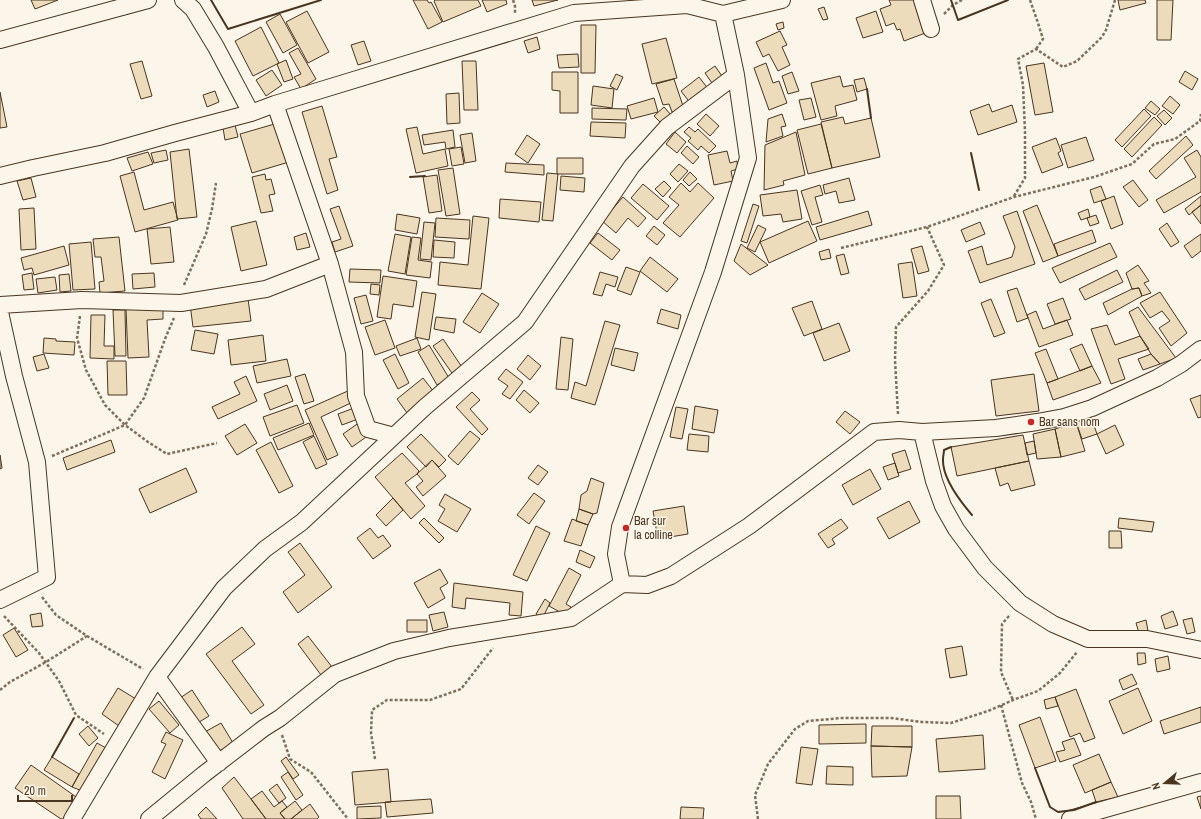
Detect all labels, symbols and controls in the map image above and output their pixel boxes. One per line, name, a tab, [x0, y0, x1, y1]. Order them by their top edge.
place label: Bar sans nom	[1039, 414, 1100, 430]
marker: Bar sans nom	[1026, 417, 1036, 427]
place label: Bar sur la colline	[634, 513, 673, 543]
marker: Bar sur la colline	[621, 523, 631, 533]
north arrow	[1145, 763, 1185, 803]
scale bar	[18, 777, 72, 803]
text: N	[1148, 781, 1163, 792]
text: 20 m	[24, 783, 46, 799]

